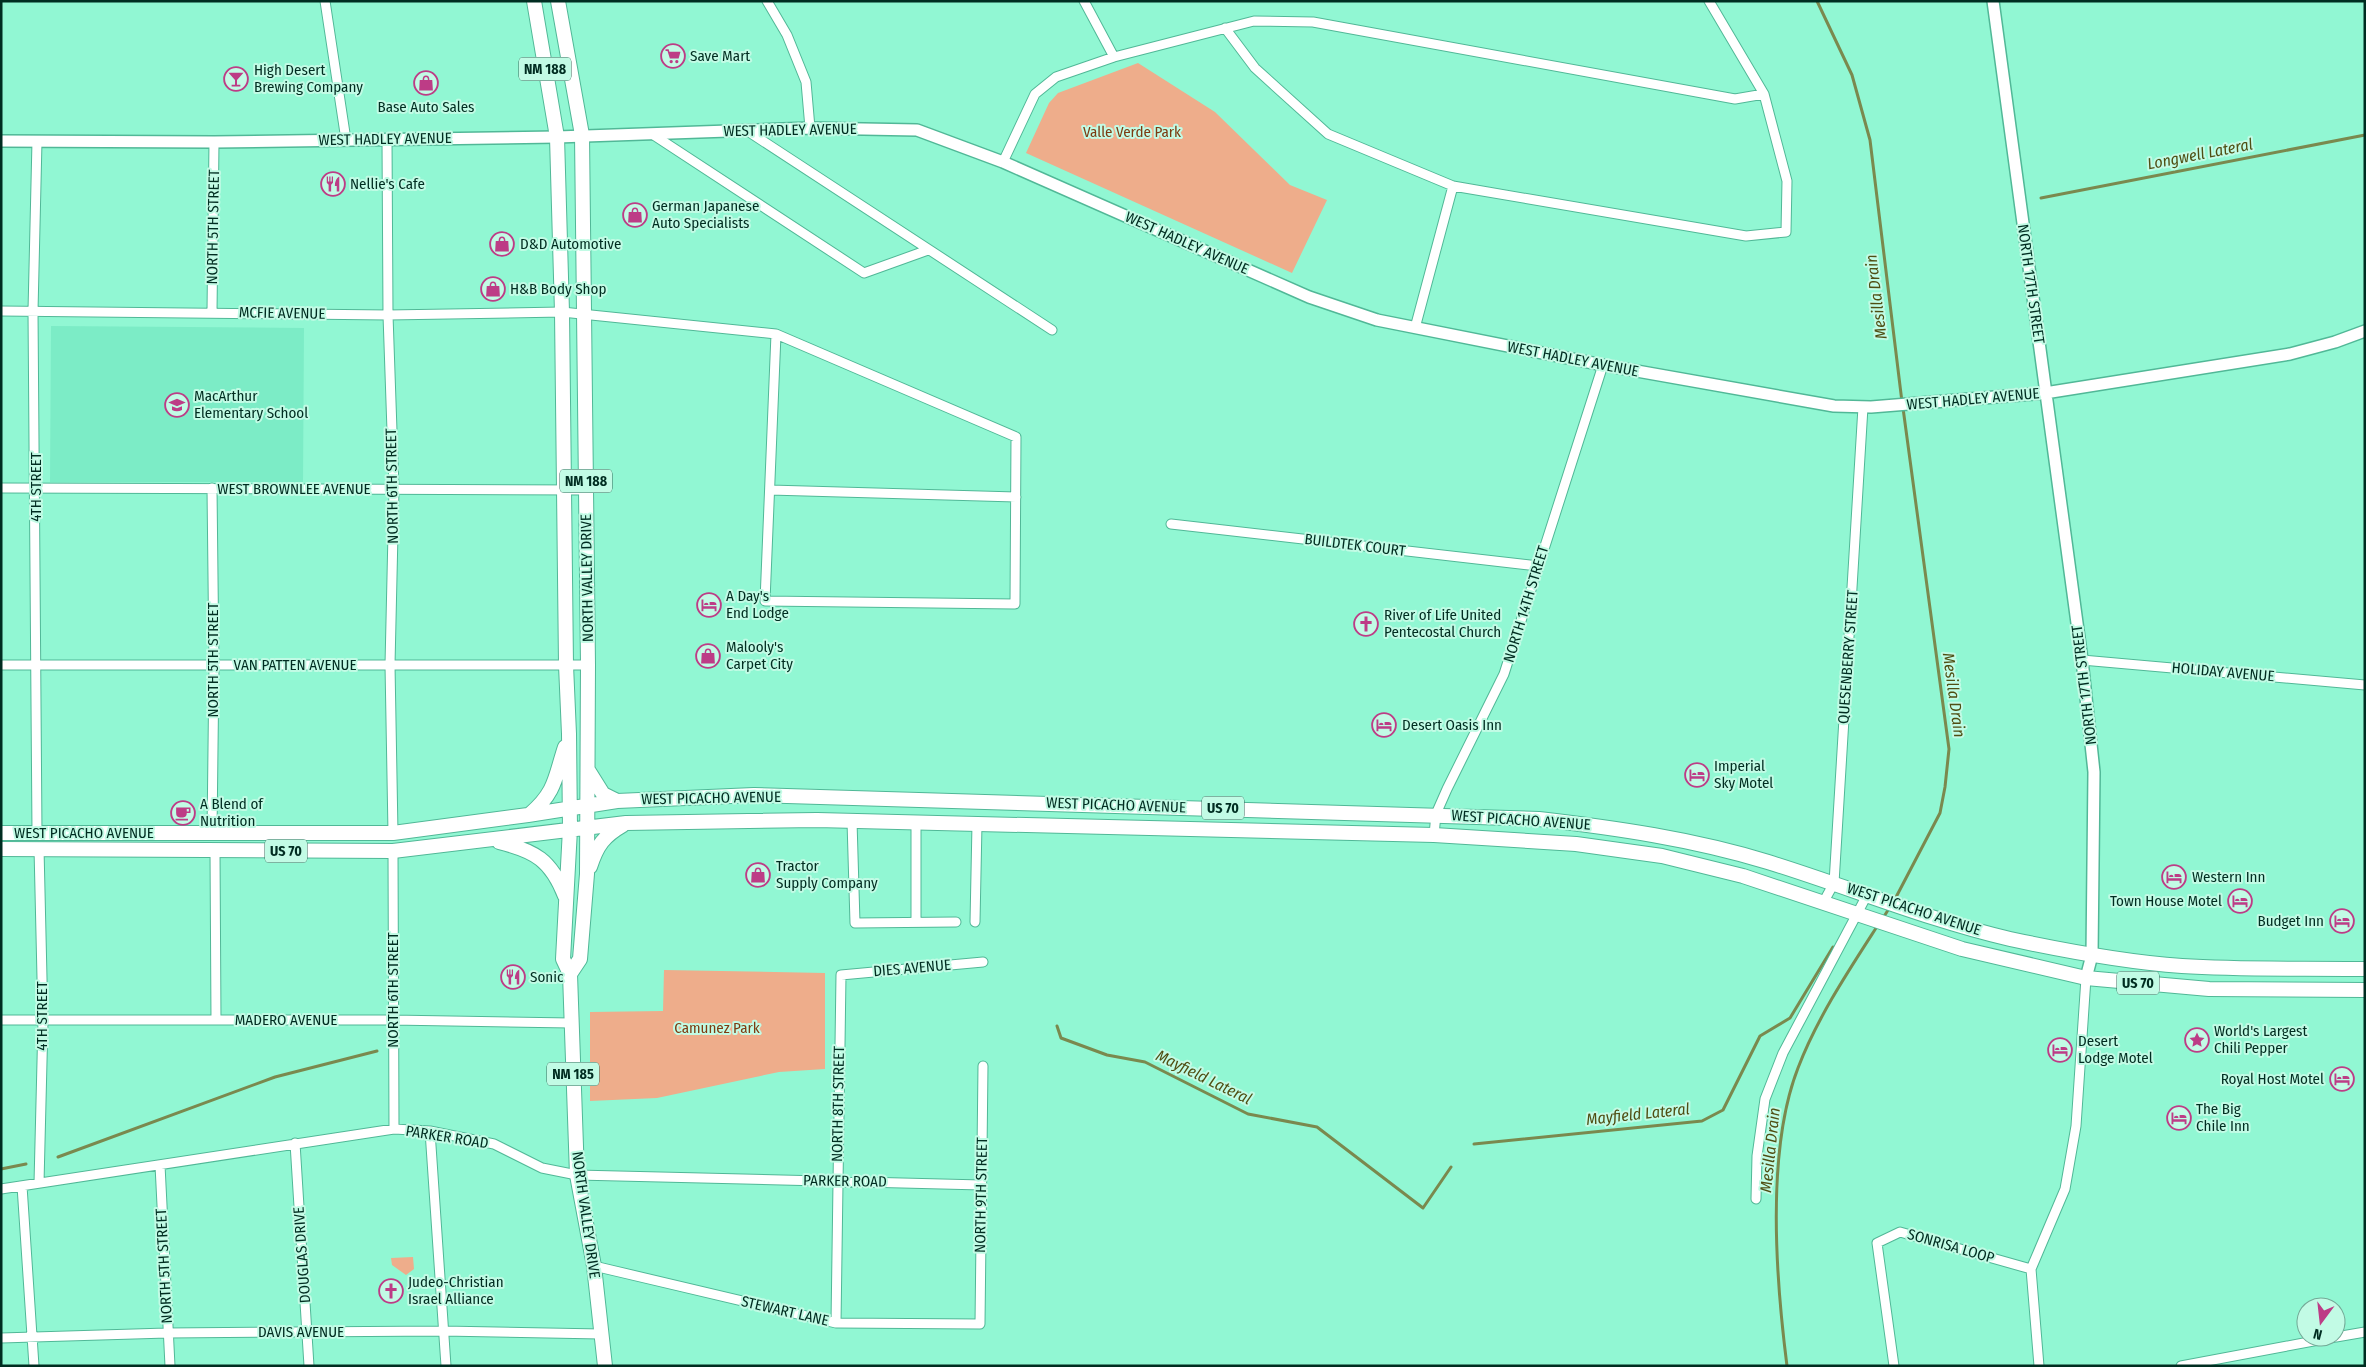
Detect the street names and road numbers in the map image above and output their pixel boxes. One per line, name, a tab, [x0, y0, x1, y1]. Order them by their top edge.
road number: NM 188	[519, 58, 571, 80]
street label: WEST HADLEY AVENUE	[723, 120, 857, 140]
street label: WEST HADLEY AVENUE	[318, 129, 452, 149]
street label: NORTH 5TH STREET	[203, 169, 223, 285]
street label: WEST HADLEY AVENUE	[1122, 208, 1252, 278]
street label: NORTH 17TH STREET	[2014, 223, 2048, 345]
street label: MCFIE AVENUE	[239, 303, 325, 323]
street label: WEST HADLEY AVENUE	[1506, 337, 1640, 381]
street label: WEST HADLEY AVENUE	[1906, 384, 2040, 414]
street label: NORTH 6TH STREET	[382, 428, 402, 544]
street label: 4TH STREET	[27, 452, 45, 522]
road number: NM 188	[560, 470, 612, 492]
street label: WEST BROWNLEE AVENUE	[217, 480, 371, 498]
street label: NORTH VALLEY DRIVE	[577, 514, 597, 642]
street label: BUILDTEK COURT	[1303, 530, 1407, 560]
street label: NORTH 14TH STREET	[1500, 543, 1552, 665]
street label: QUESENBERRY STREET	[1834, 589, 1862, 725]
street label: NORTH 5TH STREET	[204, 602, 222, 718]
street label: NORTH 17TH STREET	[2068, 624, 2100, 746]
street label: VAN PATTEN AVENUE	[234, 656, 356, 674]
street label: HOLIDAY AVENUE	[2171, 659, 2275, 685]
street label: WEST PICACHO AVENUE	[641, 788, 781, 808]
street label: WEST PICACHO AVENUE	[1046, 794, 1186, 816]
road number: US 70	[1202, 796, 1244, 820]
street label: WEST PICACHO AVENUE	[1451, 806, 1591, 834]
street label: WEST PICACHO AVENUE	[14, 824, 154, 842]
road number: US 70	[265, 839, 307, 862]
street label: WEST PICACHO AVENUE	[1845, 879, 1983, 939]
street label: NORTH 6TH STREET	[384, 932, 402, 1048]
street label: DIES AVENUE	[872, 956, 952, 980]
road number: US 70	[2117, 971, 2159, 994]
street label: 4TH STREET	[33, 981, 51, 1051]
street label: MADERO AVENUE	[235, 1011, 337, 1029]
street label: NORTH 8TH STREET	[828, 1046, 848, 1162]
road number: NM 185	[547, 1062, 599, 1086]
street label: PARKER ROAD	[404, 1122, 490, 1152]
street label: NORTH 9TH STREET	[971, 1137, 991, 1253]
street label: NORTH VALLEY DRIVE	[568, 1150, 604, 1280]
street label: PARKER ROAD	[803, 1171, 887, 1191]
street label: DOUGLAS DRIVE	[290, 1206, 314, 1304]
street label: NORTH 5TH STREET	[152, 1208, 176, 1324]
street label: SONRISA LOOP	[1905, 1225, 1997, 1267]
street label: STEWART LANE	[739, 1292, 831, 1330]
street label: DAVIS AVENUE	[258, 1323, 344, 1341]

